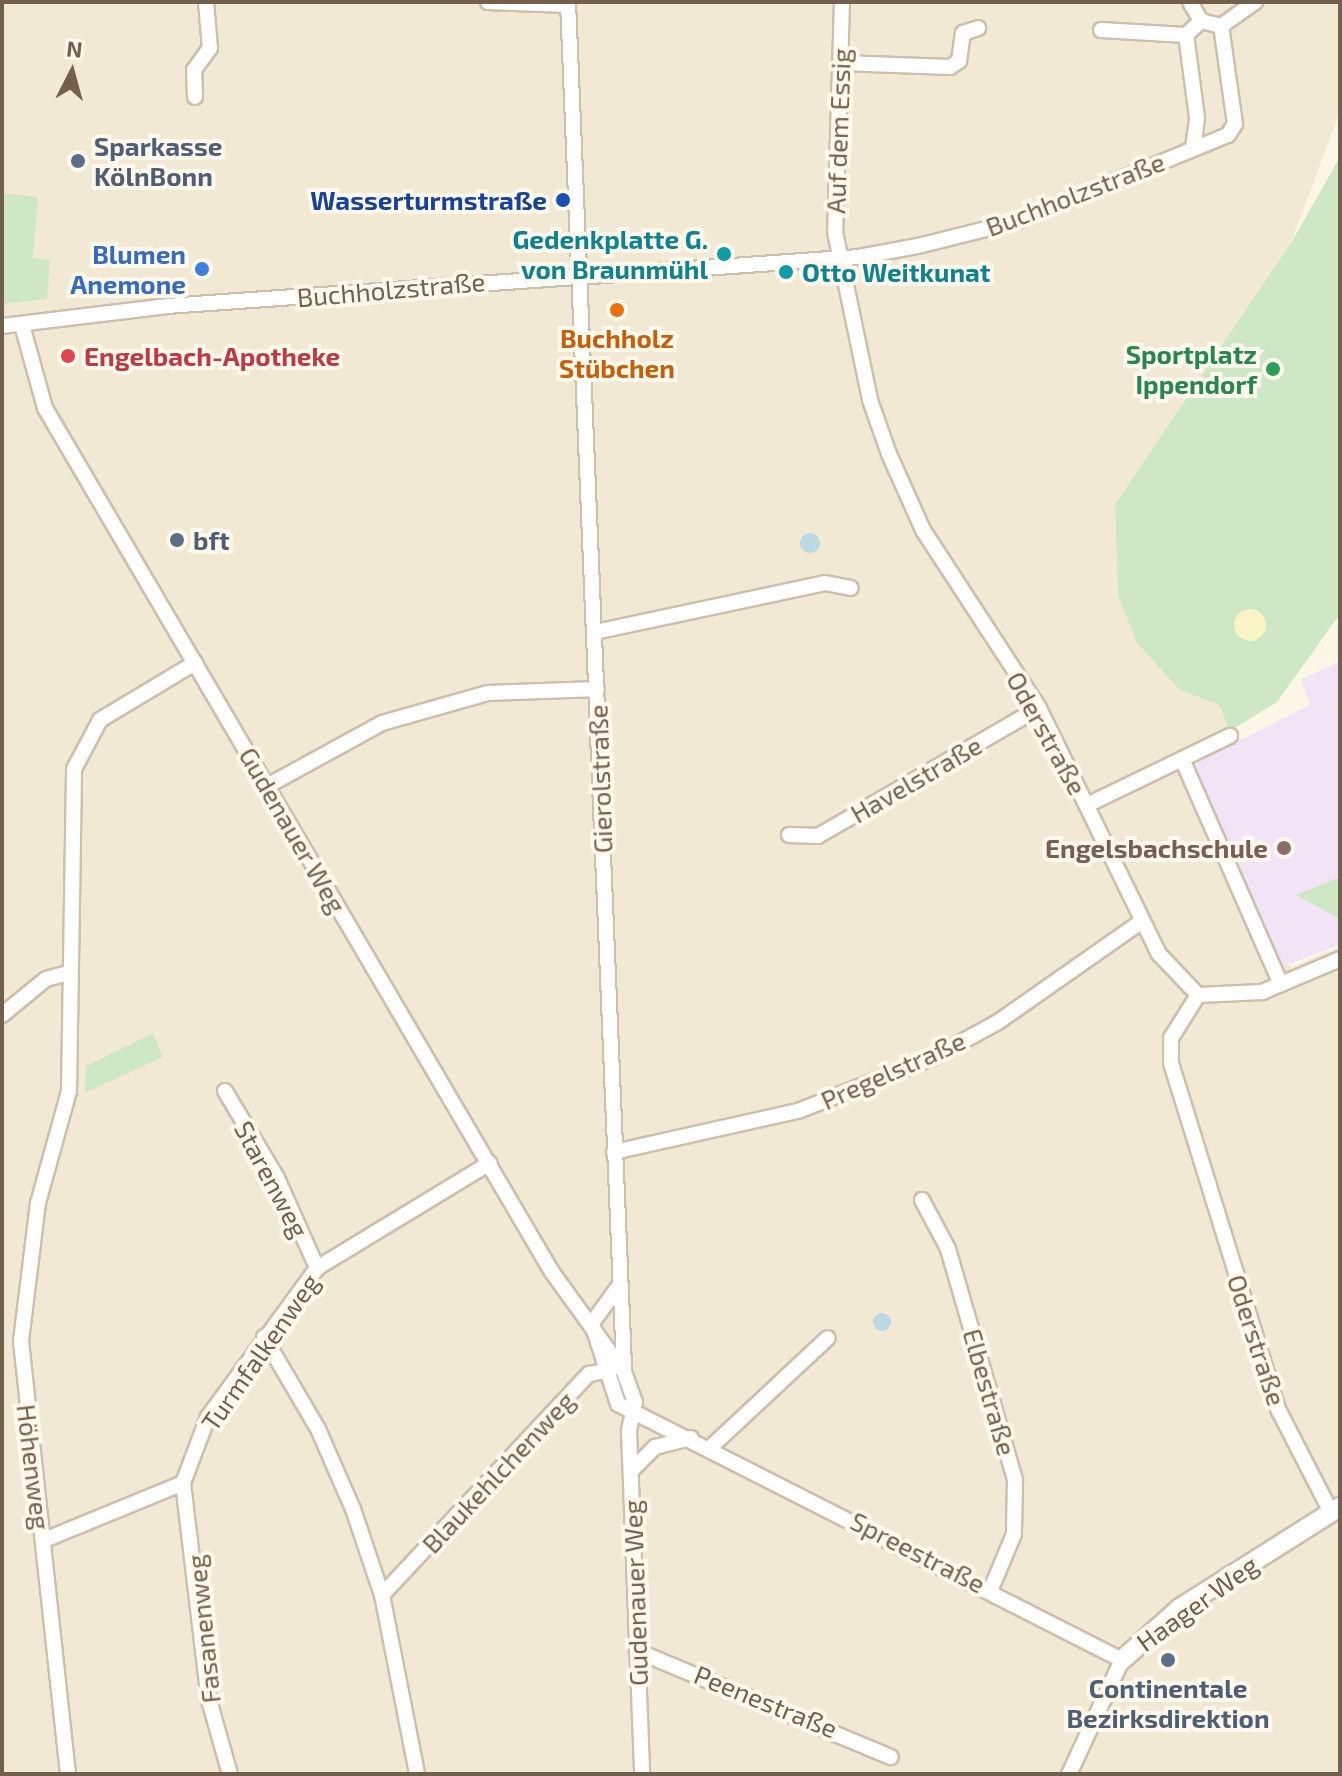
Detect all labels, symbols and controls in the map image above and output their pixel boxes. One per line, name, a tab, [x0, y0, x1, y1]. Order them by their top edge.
north arrow	[32, 32, 112, 112]
text: N	[65, 34, 84, 62]
street label: Auf dem Essig	[820, 47, 856, 215]
place label: Sparkasse KölnBonn	[94, 130, 222, 192]
street label: Buchholzstraße	[981, 146, 1169, 242]
marker: Sparkasse KölnBonn	[69, 152, 87, 170]
place label: Wasserturmstraße	[310, 184, 547, 216]
marker: Wasserturmstraße	[554, 191, 572, 209]
place label: Gedenkplatte G. von Braunmühl	[512, 223, 708, 284]
place label: Blumen Anemone	[70, 238, 186, 300]
marker: Gedenkplatte G. von Braunmühl	[715, 245, 733, 263]
place label: Otto Weitkunat	[802, 256, 991, 288]
marker: Blumen Anemone	[193, 260, 211, 278]
marker: Otto Weitkunat	[777, 263, 795, 281]
street label: Buchholzstraße	[296, 265, 486, 313]
marker: Buchholz Stübchen	[608, 301, 626, 319]
place label: Buchholz Stübchen	[559, 322, 675, 384]
place label: Sportplatz Ippendorf	[1126, 338, 1257, 400]
place label: Engelbach-Apotheke	[84, 340, 340, 372]
marker: Engelbach-Apotheke	[59, 347, 77, 365]
marker: Sportplatz Ippendorf	[1264, 360, 1282, 378]
place label: bft	[193, 524, 230, 556]
marker: bft	[168, 531, 186, 549]
street label: Oderstraße	[1000, 666, 1094, 800]
street label: Gierolstraße	[582, 704, 618, 854]
street label: Havelstraße	[845, 729, 987, 829]
street label: Gudenauer Weg	[233, 741, 353, 919]
place label: Engelsbachschule	[1045, 832, 1268, 864]
marker: Engelsbachschule	[1275, 839, 1293, 857]
street label: Pregelstraße	[816, 1024, 970, 1116]
street label: Starenweg	[228, 1115, 316, 1243]
street label: Turmfalkenweg	[194, 1268, 326, 1436]
street label: Oderstraße	[1221, 1271, 1293, 1409]
street label: Elbestraße	[957, 1325, 1023, 1459]
street label: Blaukehlchenweg	[415, 1385, 581, 1559]
street label: Höhenweg	[11, 1403, 57, 1531]
street label: Gudenauer Weg	[616, 1499, 654, 1687]
street label: Spreestraße	[845, 1505, 991, 1599]
street label: Haager Weg	[1130, 1548, 1264, 1658]
street label: Fasanenweg	[180, 1553, 226, 1705]
marker: Continentale Bezirksdirektion	[1159, 1651, 1177, 1669]
street label: Peenestraße	[690, 1658, 842, 1744]
place label: Continentale Bezirksdirektion	[1066, 1672, 1270, 1734]

